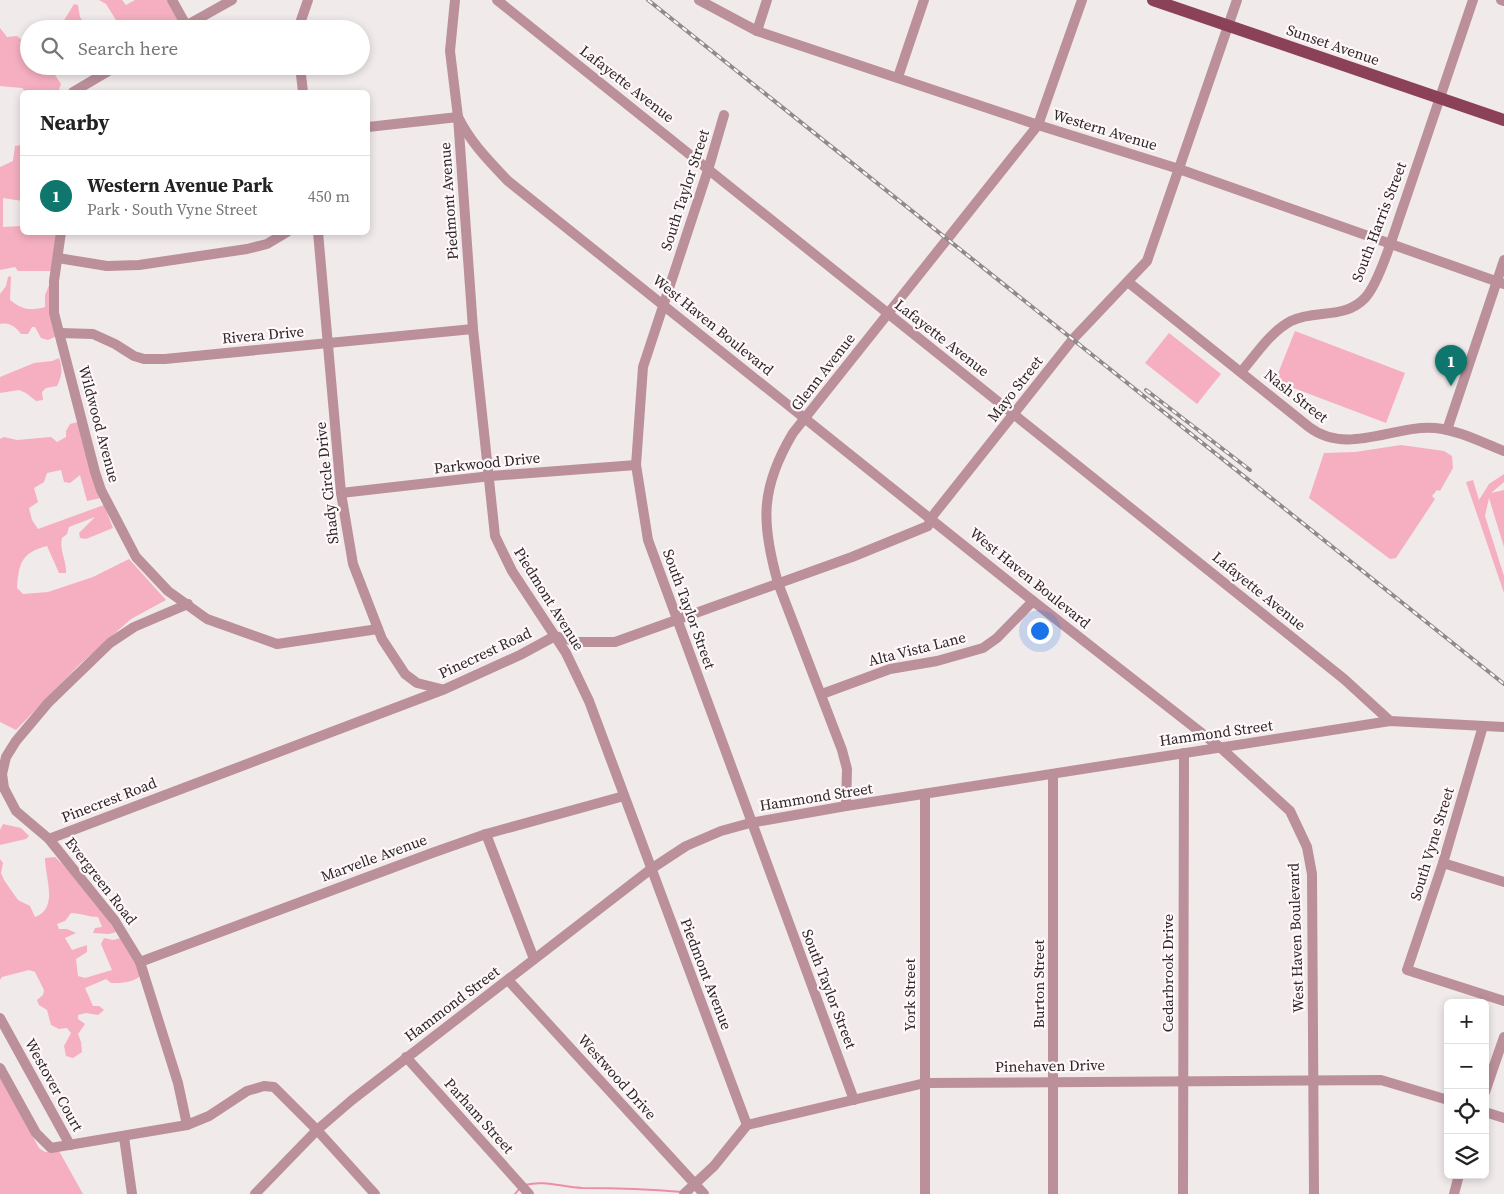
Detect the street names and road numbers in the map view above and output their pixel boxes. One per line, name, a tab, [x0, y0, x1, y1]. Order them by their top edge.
street label: Sunset Avenue	[1284, 19, 1383, 70]
street label: Lafayette Avenue	[576, 40, 679, 127]
street label: Western Avenue	[1050, 104, 1160, 155]
street label: South Taylor Street	[655, 126, 714, 253]
street label: Piedmont Avenue	[434, 141, 463, 261]
street label: South Harris Street	[1346, 159, 1411, 285]
street label: West Haven Boulevard	[648, 269, 779, 380]
street label: Lafayette Avenue	[891, 294, 994, 381]
street label: Rivera Drive	[221, 320, 305, 349]
street label: Glenn Avenue	[786, 328, 860, 415]
street label: Mayo Street	[982, 351, 1047, 426]
street label: Wildwood Avenue	[74, 363, 125, 485]
street label: Nash Street	[1260, 364, 1333, 427]
street label: Shady Circle Drive	[310, 421, 343, 545]
street label: Parkwood Drive	[433, 446, 541, 479]
street label: West Haven Boulevard	[965, 522, 1096, 633]
street label: Piedmont Avenue	[509, 543, 590, 655]
street label: South Taylor Street	[658, 546, 721, 672]
street label: Lafayette Avenue	[1208, 546, 1311, 635]
street label: Pinecrest Road	[435, 622, 535, 683]
street label: Alta Vista Lane	[866, 626, 968, 671]
street label: Hammond Street	[1158, 714, 1274, 751]
street label: Pinecrest Road	[58, 772, 160, 827]
street label: Hammond Street	[758, 777, 874, 816]
street label: South Vyne Street	[1404, 785, 1459, 903]
street label: Marvelle Avenue	[318, 828, 430, 886]
street label: Evergreen Road	[61, 833, 143, 929]
street label: West Haven Boulevard	[1282, 862, 1309, 1013]
street label: Cedarbrook Drive	[1157, 914, 1178, 1032]
street label: Piedmont Avenue	[676, 915, 738, 1033]
street label: South Taylor Street	[797, 926, 862, 1052]
street label: Burton Street	[1028, 939, 1049, 1028]
street label: York Street	[899, 958, 920, 1032]
street label: Hammond Street	[400, 961, 504, 1046]
street label: Westwood Drive	[573, 1029, 662, 1124]
street label: Westover Court	[20, 1035, 89, 1135]
street label: Pinehaven Drive	[995, 1054, 1106, 1077]
street label: Parham Street	[440, 1073, 519, 1158]

